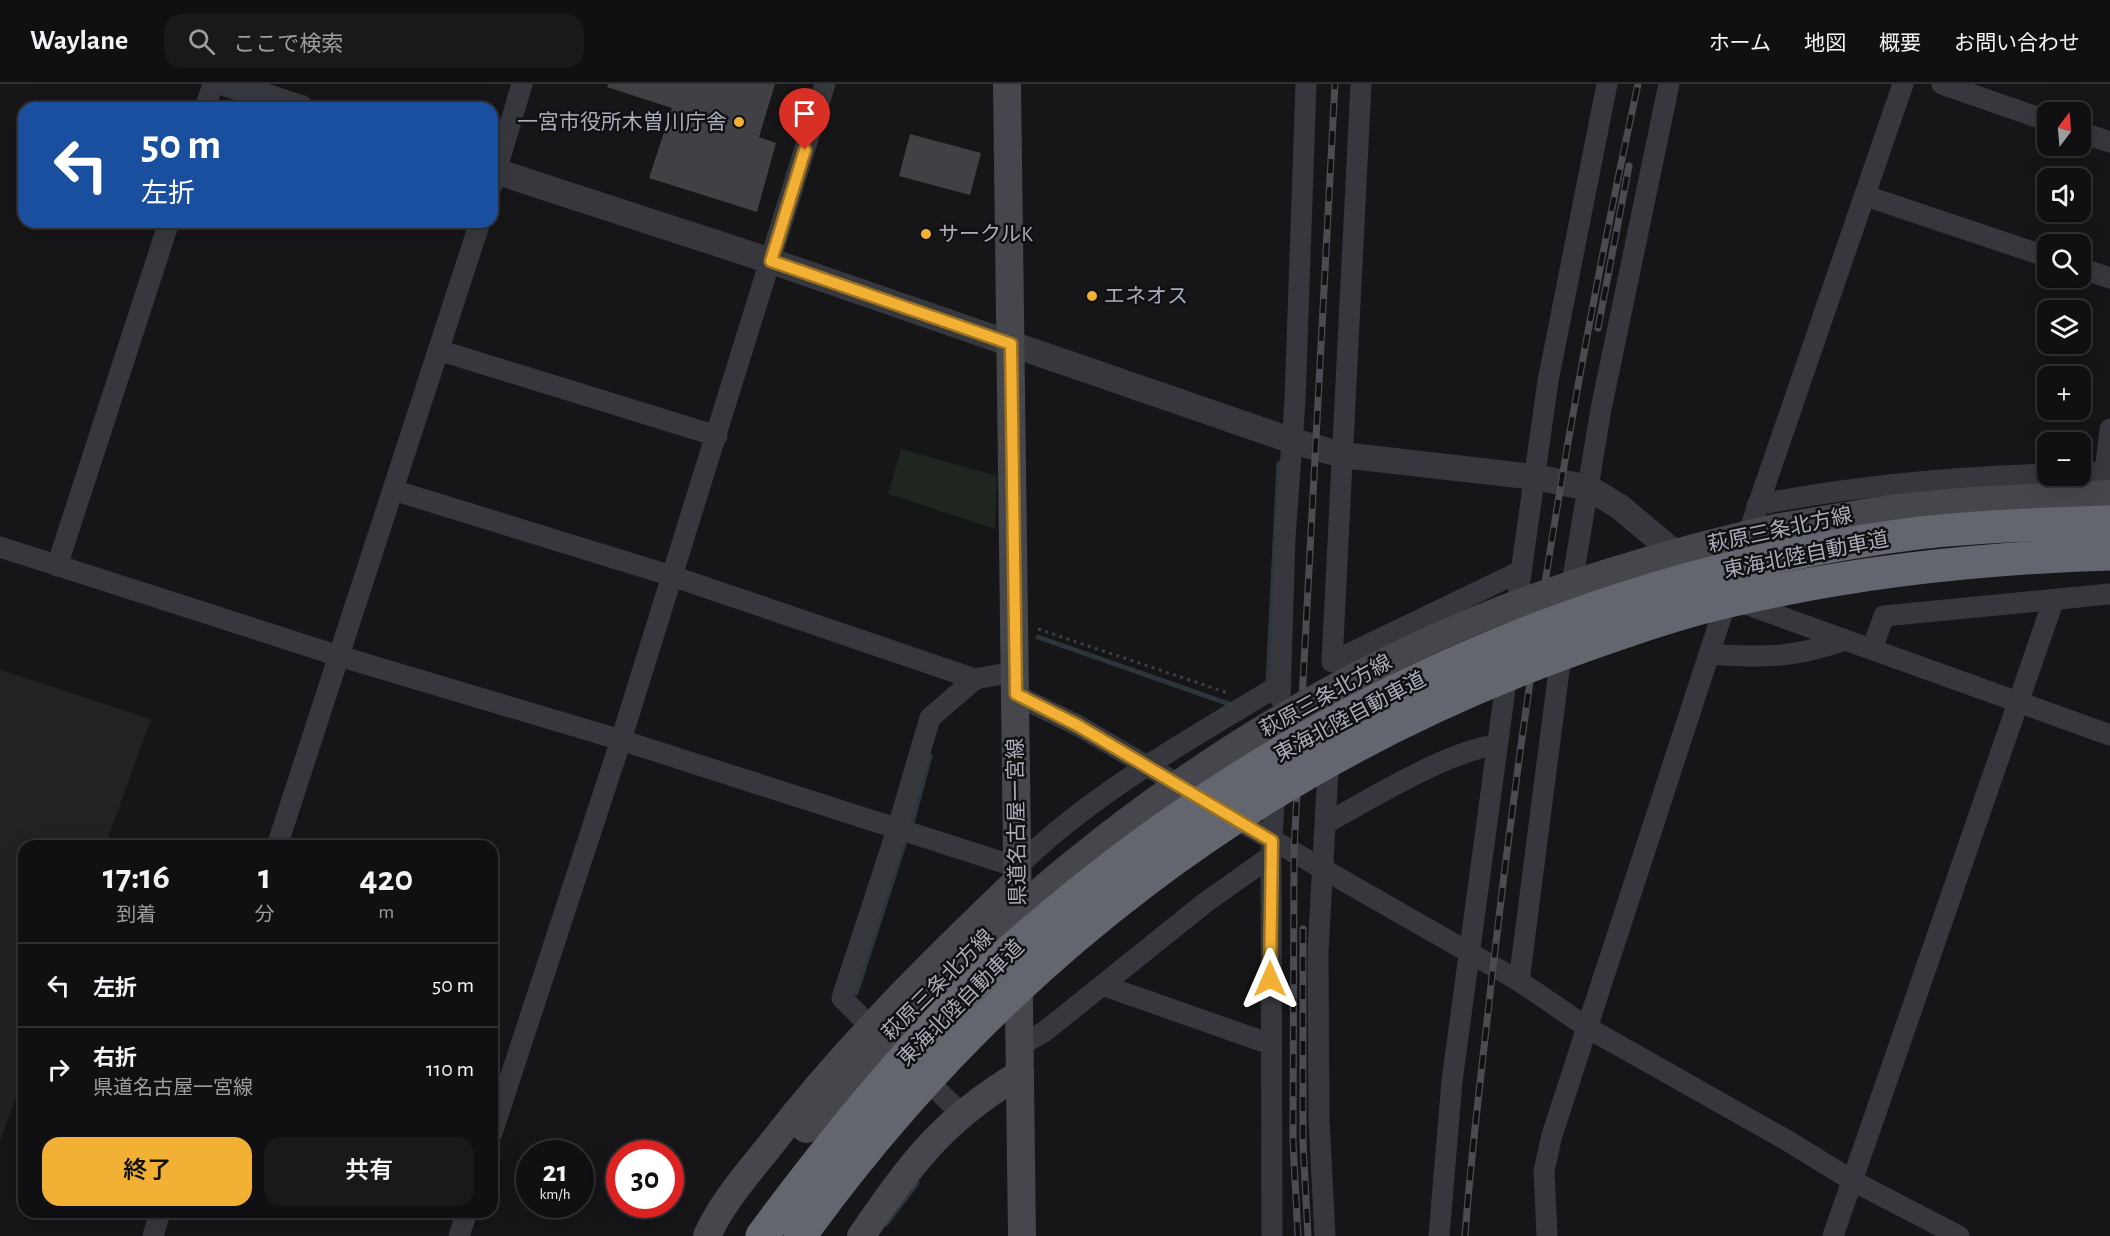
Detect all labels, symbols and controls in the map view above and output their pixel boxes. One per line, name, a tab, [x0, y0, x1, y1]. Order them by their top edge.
search box	[164, 14, 584, 68]
icon: search	[185, 25, 218, 58]
text: Waylane	[30, 27, 128, 55]
text: ここで検索	[233, 33, 343, 55]
text: ホーム	[1709, 33, 1771, 54]
text: 地図	[1804, 33, 1846, 54]
text: 概要	[1879, 33, 1921, 54]
text: お問い合わせ	[1954, 33, 2080, 54]
pin	[779, 88, 830, 150]
icon: arrive	[788, 97, 821, 130]
north arrow	[2037, 102, 2091, 156]
map controls	[2037, 102, 2091, 486]
place label: 一宮市役所木曽川庁舎	[517, 111, 727, 133]
marker: 一宮市役所木曽川庁舎	[732, 115, 746, 129]
text: 50 m	[141, 124, 221, 166]
icon: left	[42, 126, 120, 204]
button: sound	[2037, 168, 2091, 222]
text: 左折	[141, 180, 195, 207]
place label: サークルK	[938, 223, 1033, 245]
marker: サークルK	[919, 227, 933, 241]
button: search	[2037, 234, 2091, 288]
place label: エネオス	[1104, 286, 1188, 307]
marker: エネオス	[1085, 289, 1099, 303]
button: layers	[2037, 300, 2091, 354]
button: +	[2037, 366, 2091, 420]
button: −	[2037, 432, 2091, 486]
street label: 萩原三条北方線	[1706, 503, 1854, 556]
street label: 東海北陸自動車道	[1721, 528, 1890, 581]
street label: 萩原三条北方線	[1256, 650, 1395, 741]
street label: 東海北陸自動車道	[1270, 667, 1429, 766]
street label: 県道名古屋一宮線	[1004, 738, 1029, 906]
text: 17:16	[103, 859, 170, 895]
text: 1	[258, 859, 271, 895]
text: 420	[359, 861, 413, 897]
text: m	[378, 902, 394, 922]
text: 到着	[116, 905, 156, 925]
text: 分	[255, 905, 275, 925]
street label: 萩原三条北方線	[878, 925, 997, 1044]
street label: 東海北陸自動車道	[893, 935, 1028, 1070]
position arrow	[1238, 947, 1302, 1011]
icon: left	[42, 969, 75, 1002]
text: 50 m	[432, 974, 474, 996]
text: 左折	[93, 977, 137, 999]
text: 右折	[93, 1047, 137, 1069]
icon: right	[42, 1053, 75, 1086]
text: 110 m	[426, 1058, 474, 1080]
text: 県道名古屋一宮線	[93, 1078, 253, 1098]
button: 終了	[42, 1137, 252, 1206]
button: 共有	[264, 1137, 474, 1206]
speed limit sign: 30	[606, 1140, 684, 1218]
text: 21	[543, 1157, 567, 1187]
text: km/h	[540, 1187, 570, 1202]

